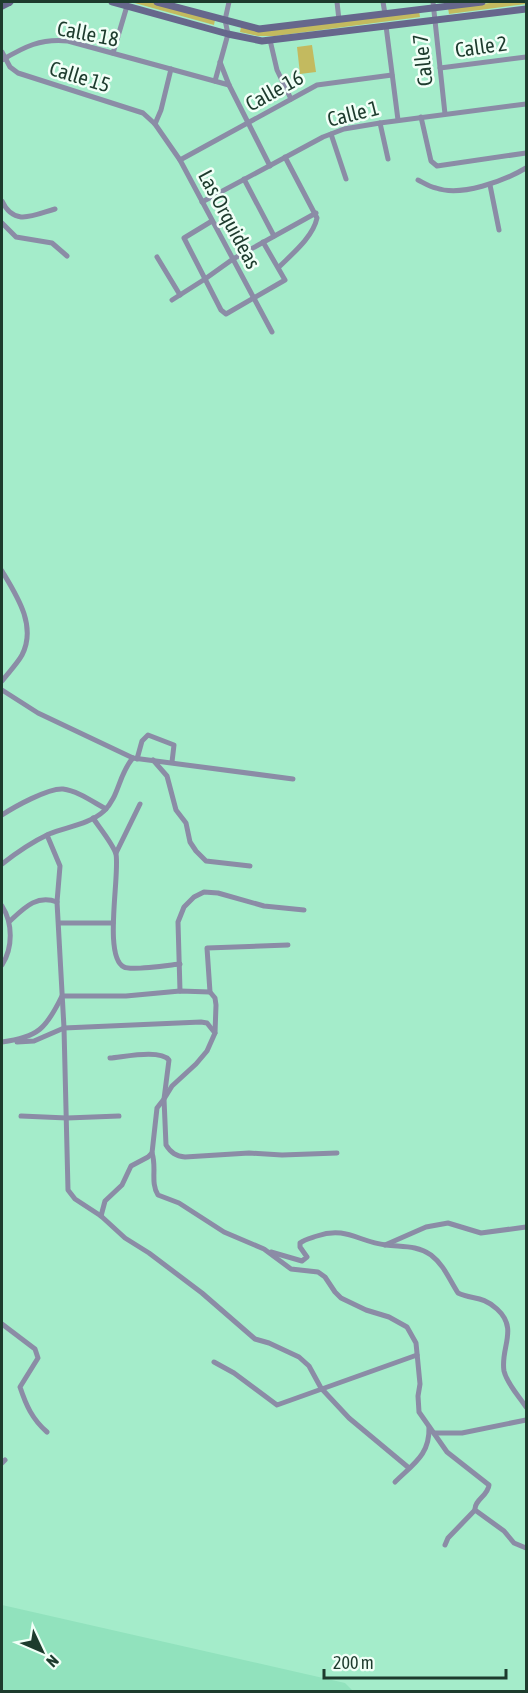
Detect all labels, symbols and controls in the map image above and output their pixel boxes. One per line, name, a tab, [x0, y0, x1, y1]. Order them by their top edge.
street label: Calle 18	[55, 15, 121, 51]
street label: Calle 2	[453, 30, 509, 62]
street label: Calle 7	[407, 33, 437, 87]
street label: Calle 15	[47, 55, 113, 97]
street label: Calle 16	[241, 64, 307, 116]
street label: Calle 1	[325, 95, 381, 131]
street label: Las Orquideas	[194, 166, 266, 272]
north arrow	[12, 1621, 72, 1681]
scale bar	[324, 1642, 506, 1680]
text: N	[43, 1652, 63, 1671]
text: 200 m	[333, 1652, 374, 1673]

